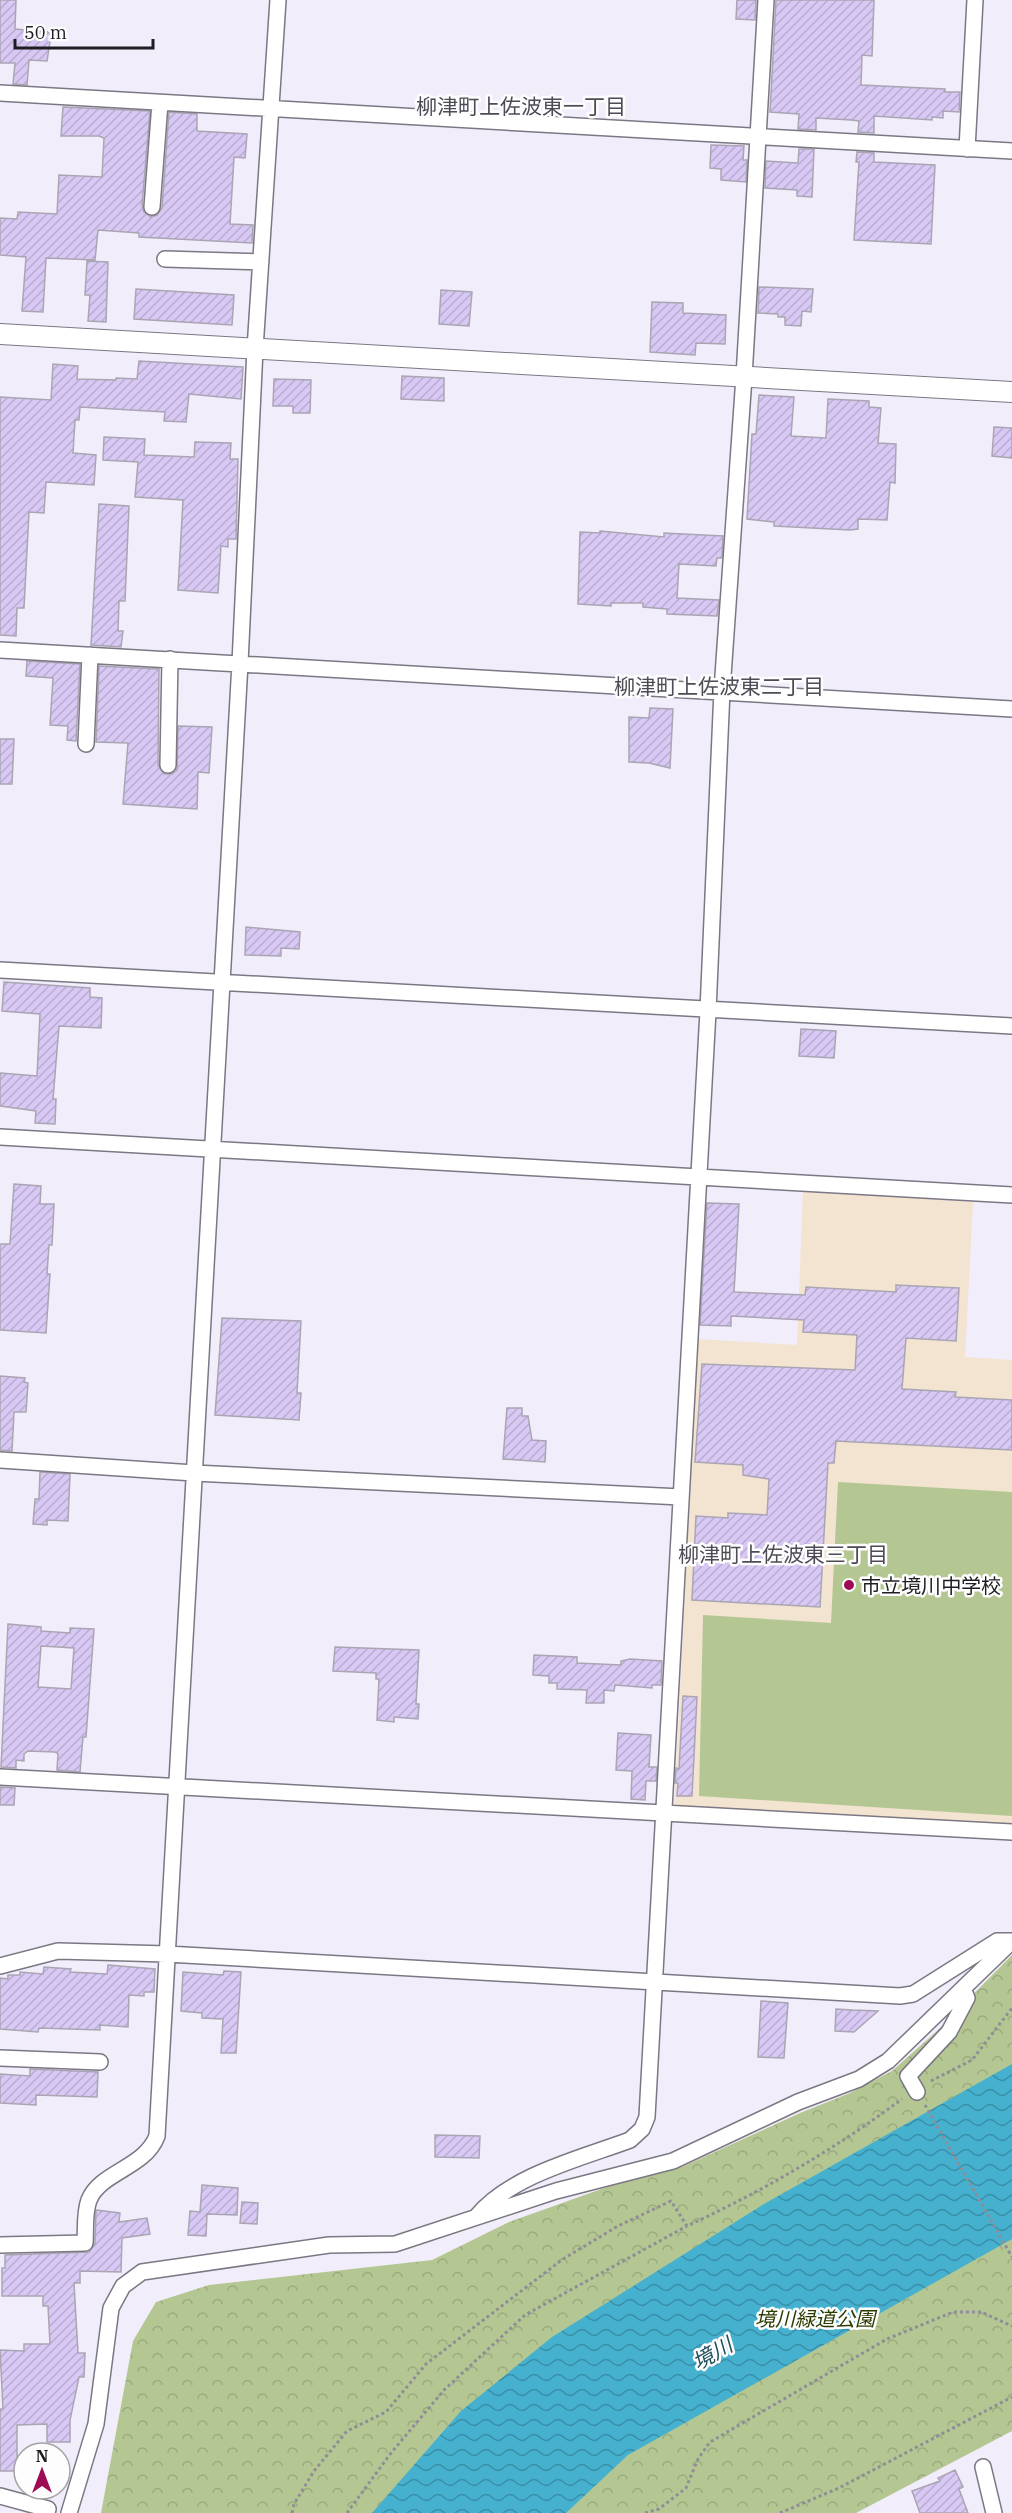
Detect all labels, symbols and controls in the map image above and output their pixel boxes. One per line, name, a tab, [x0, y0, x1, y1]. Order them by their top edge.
scale bar	[15, 12, 153, 50]
text: 50 m	[24, 21, 67, 44]
district label: 柳津町上佐波東一丁目	[416, 92, 626, 120]
district label: 柳津町上佐波東二丁目	[614, 672, 824, 700]
district label: 柳津町上佐波東三丁目	[678, 1540, 888, 1568]
place label: 市立境川中学校	[861, 1572, 1001, 1599]
marker: 市立境川中学校	[842, 1578, 856, 1592]
park label: 境川緑道公園	[755, 2305, 878, 2332]
water label: 境川	[687, 2329, 739, 2376]
north arrow	[12, 2441, 72, 2501]
text: N	[36, 2446, 48, 2466]

